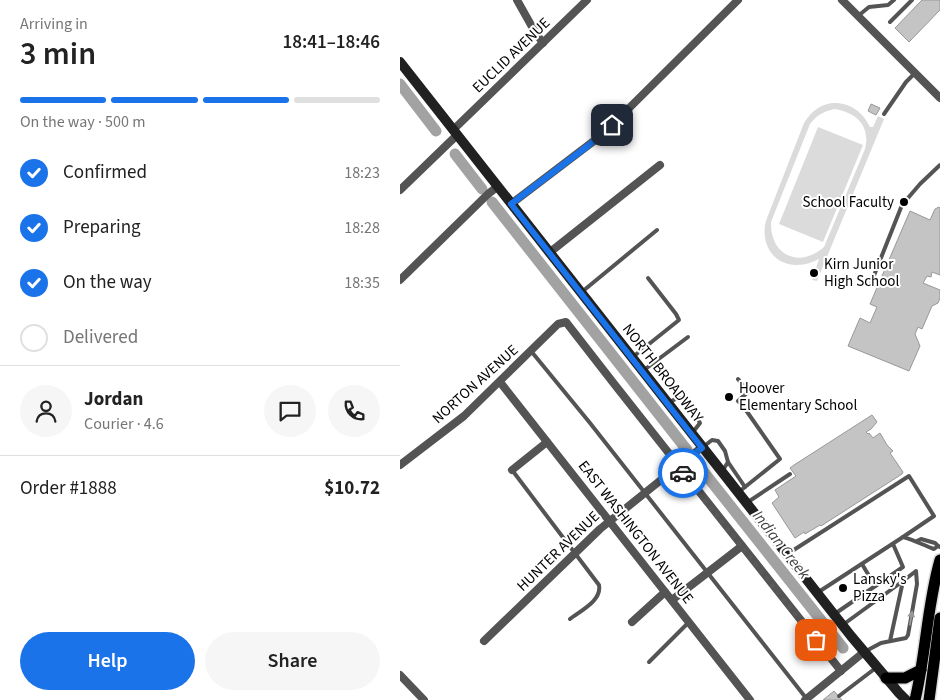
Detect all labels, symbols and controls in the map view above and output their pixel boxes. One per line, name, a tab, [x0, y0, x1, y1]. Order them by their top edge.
text: Arriving in	[20, 13, 88, 35]
street label: EUCLID AVENUE	[468, 13, 555, 98]
text: 18:41–18:46	[282, 29, 380, 56]
text: 3 min	[20, 31, 96, 77]
pin	[591, 104, 633, 146]
text: On the way · 500 m	[20, 111, 145, 133]
icon: home	[598, 111, 626, 139]
icon: check	[20, 159, 48, 187]
text: Confirmed	[63, 159, 147, 186]
text: 18:23	[344, 162, 380, 184]
place label: School Faculty	[803, 192, 894, 213]
marker: School Faculty	[898, 196, 910, 208]
icon: check	[20, 214, 48, 242]
text: Preparing	[63, 214, 141, 241]
text: 18:28	[344, 217, 380, 239]
place label: Kirn Junior High School	[824, 254, 899, 292]
marker: Kirn Junior High School	[808, 267, 820, 279]
icon: check	[20, 269, 48, 297]
text: On the way	[63, 269, 152, 296]
text: 18:35	[344, 272, 380, 294]
street label: NORTH BROADWAY	[617, 320, 708, 428]
text: Delivered	[63, 324, 138, 351]
street label: NORTON AVENUE	[428, 340, 523, 429]
place label: Hoover Elementary School	[739, 378, 857, 416]
button: person	[20, 385, 72, 437]
button: chat	[264, 385, 316, 437]
button: phone	[328, 385, 380, 437]
text: Jordan	[84, 386, 143, 413]
marker: Hoover Elementary School	[723, 391, 735, 403]
text: Courier · 4.6	[84, 413, 164, 435]
courier	[658, 448, 708, 498]
street label: EAST WASHINGTON AVENUE	[573, 456, 698, 608]
icon: car	[669, 459, 697, 487]
text: Order #1888	[20, 475, 117, 502]
text: $10.72	[324, 475, 380, 502]
street label: HUNTER AVENUE	[512, 506, 604, 596]
water label: Indian Creek	[747, 506, 815, 584]
place label: Lansky's Pizza	[853, 569, 907, 607]
marker: Lansky's Pizza	[837, 582, 849, 594]
one-way arrow	[908, 609, 916, 625]
pin	[795, 619, 837, 661]
icon: bag	[802, 626, 830, 654]
button: Help	[20, 632, 195, 690]
button: Share	[205, 632, 380, 690]

